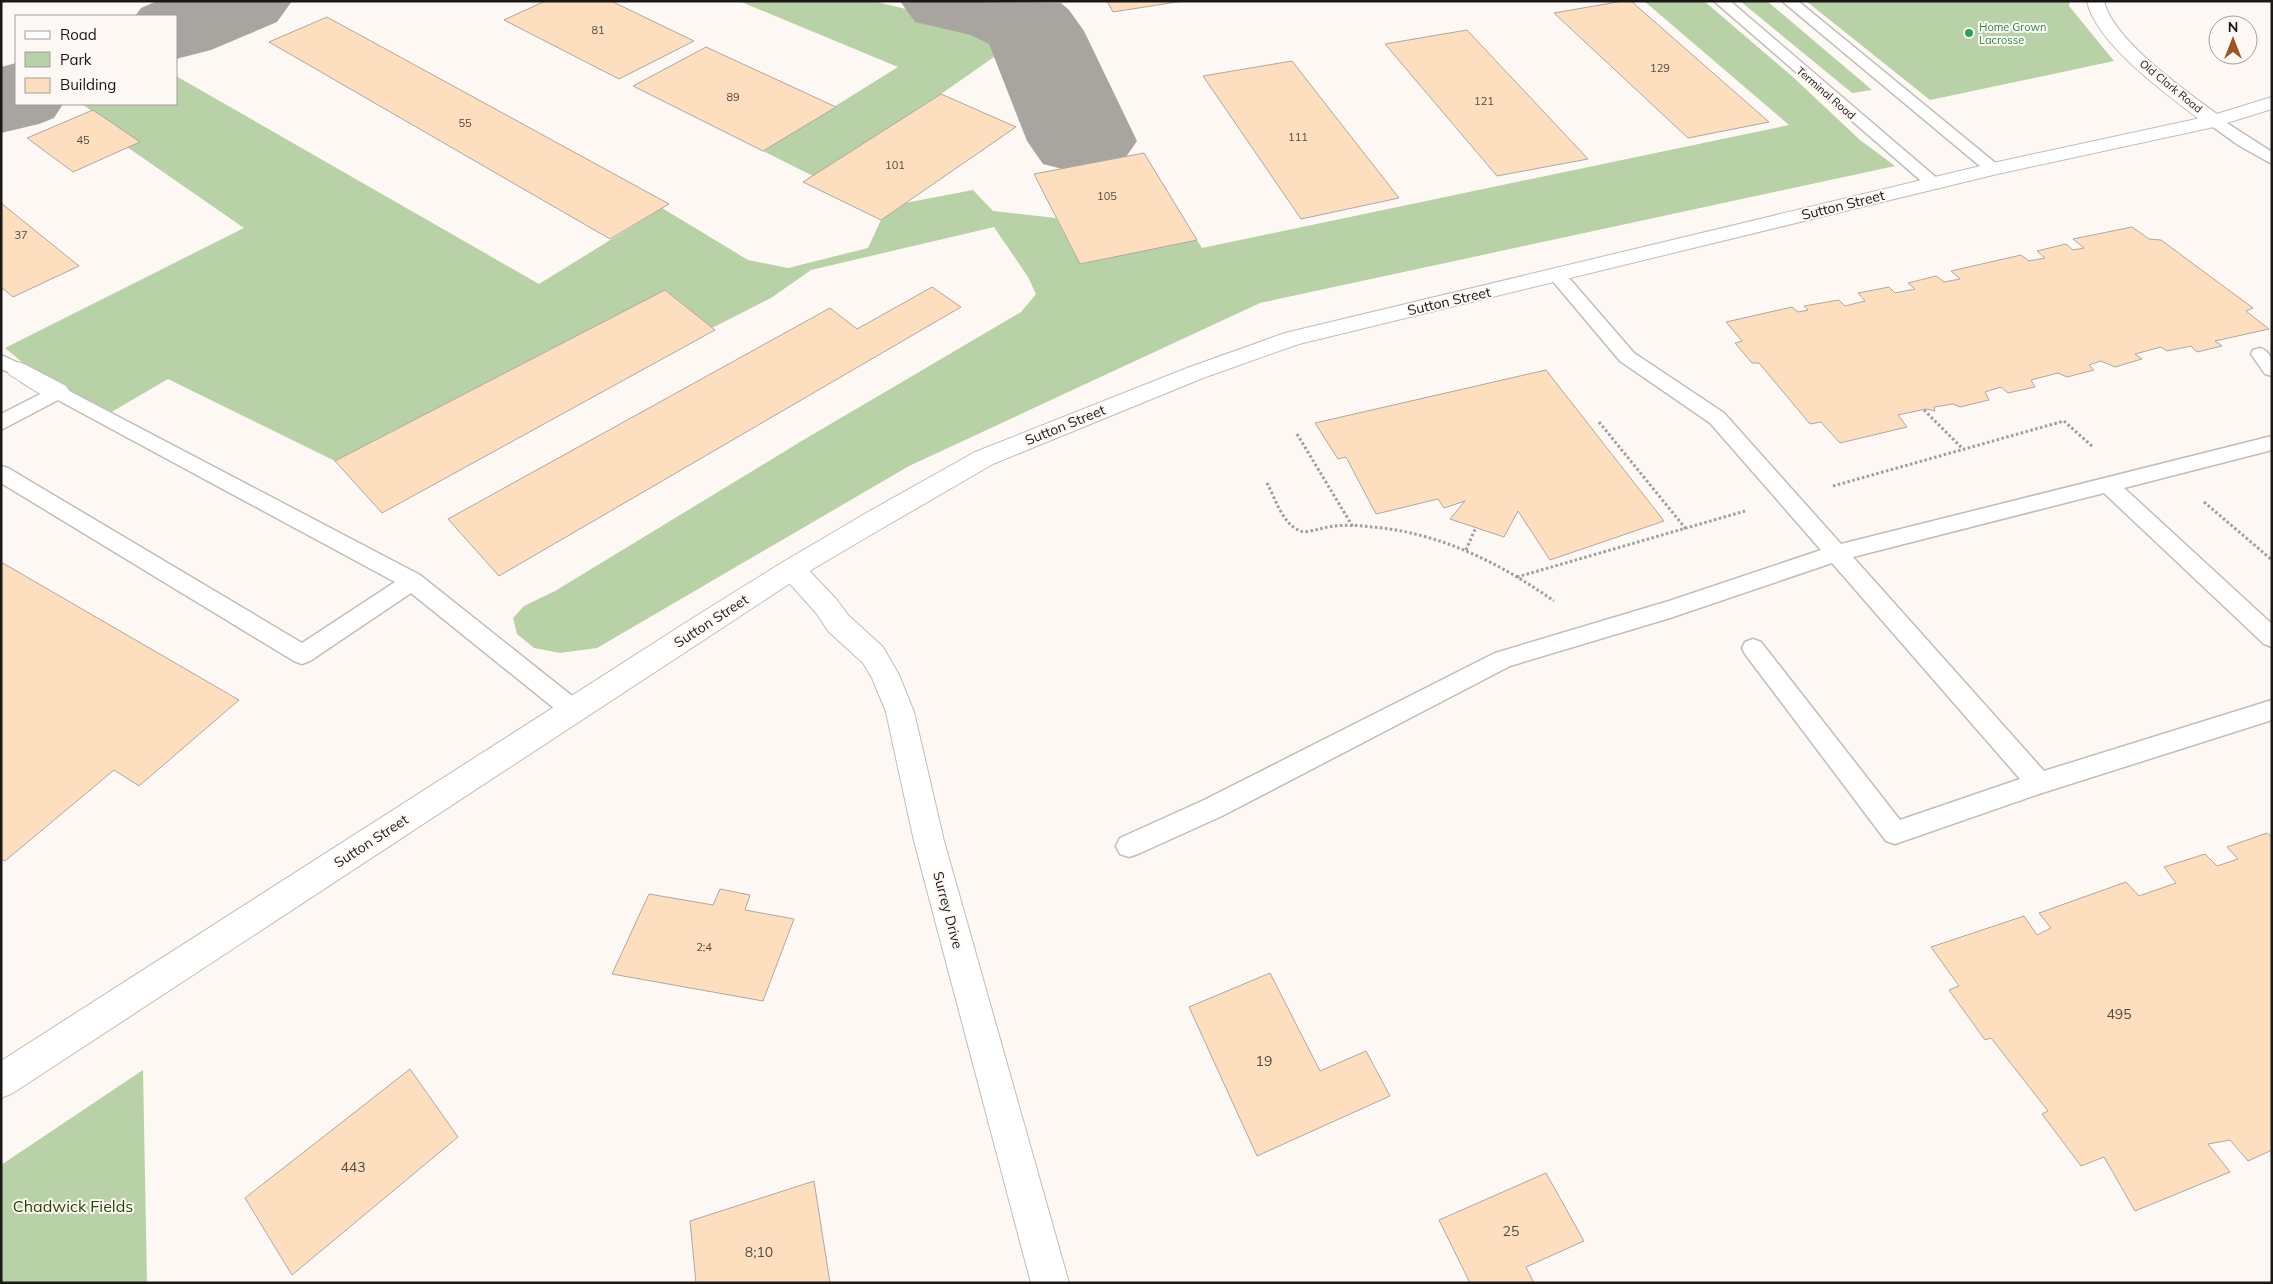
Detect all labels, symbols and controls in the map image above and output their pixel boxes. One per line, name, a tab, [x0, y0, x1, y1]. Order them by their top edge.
legend	[15, 15, 178, 105]
north arrow	[2208, 15, 2258, 65]
text: N	[2228, 18, 2238, 36]
place label: Home Grown Lacrosse	[1979, 20, 2046, 47]
house number: 81	[591, 23, 605, 37]
text: Road	[60, 25, 97, 44]
marker: Home Grown Lacrosse	[1963, 27, 1975, 39]
text: Park	[60, 50, 92, 69]
street label: Old Clark Road	[2137, 56, 2205, 116]
house number: 129	[1650, 61, 1670, 75]
street label: Terminal Road	[1794, 64, 1858, 122]
text: Building	[60, 75, 116, 94]
house number: 89	[726, 90, 740, 104]
house number: 121	[1474, 94, 1494, 108]
house number: 55	[458, 116, 472, 130]
house number: 111	[1288, 130, 1308, 144]
house number: 45	[76, 133, 90, 147]
house number: 101	[885, 158, 905, 172]
street label: Sutton Street	[1800, 186, 1886, 224]
house number: 105	[1097, 189, 1117, 203]
house number: 37	[14, 228, 28, 242]
street label: Sutton Street	[1406, 283, 1492, 319]
street label: Sutton Street	[1022, 401, 1108, 449]
street label: Sutton Street	[670, 590, 752, 652]
street label: Sutton Street	[330, 810, 412, 872]
street label: Surrey Drive	[929, 869, 967, 951]
house number: 2;4	[696, 940, 712, 954]
house number: 495	[2106, 1005, 2132, 1023]
house number: 19	[1256, 1052, 1272, 1070]
house number: 443	[340, 1158, 366, 1176]
park label: Chadwick Fields	[13, 1196, 133, 1216]
house number: 25	[1503, 1222, 1519, 1240]
house number: 8;10	[745, 1243, 773, 1261]

